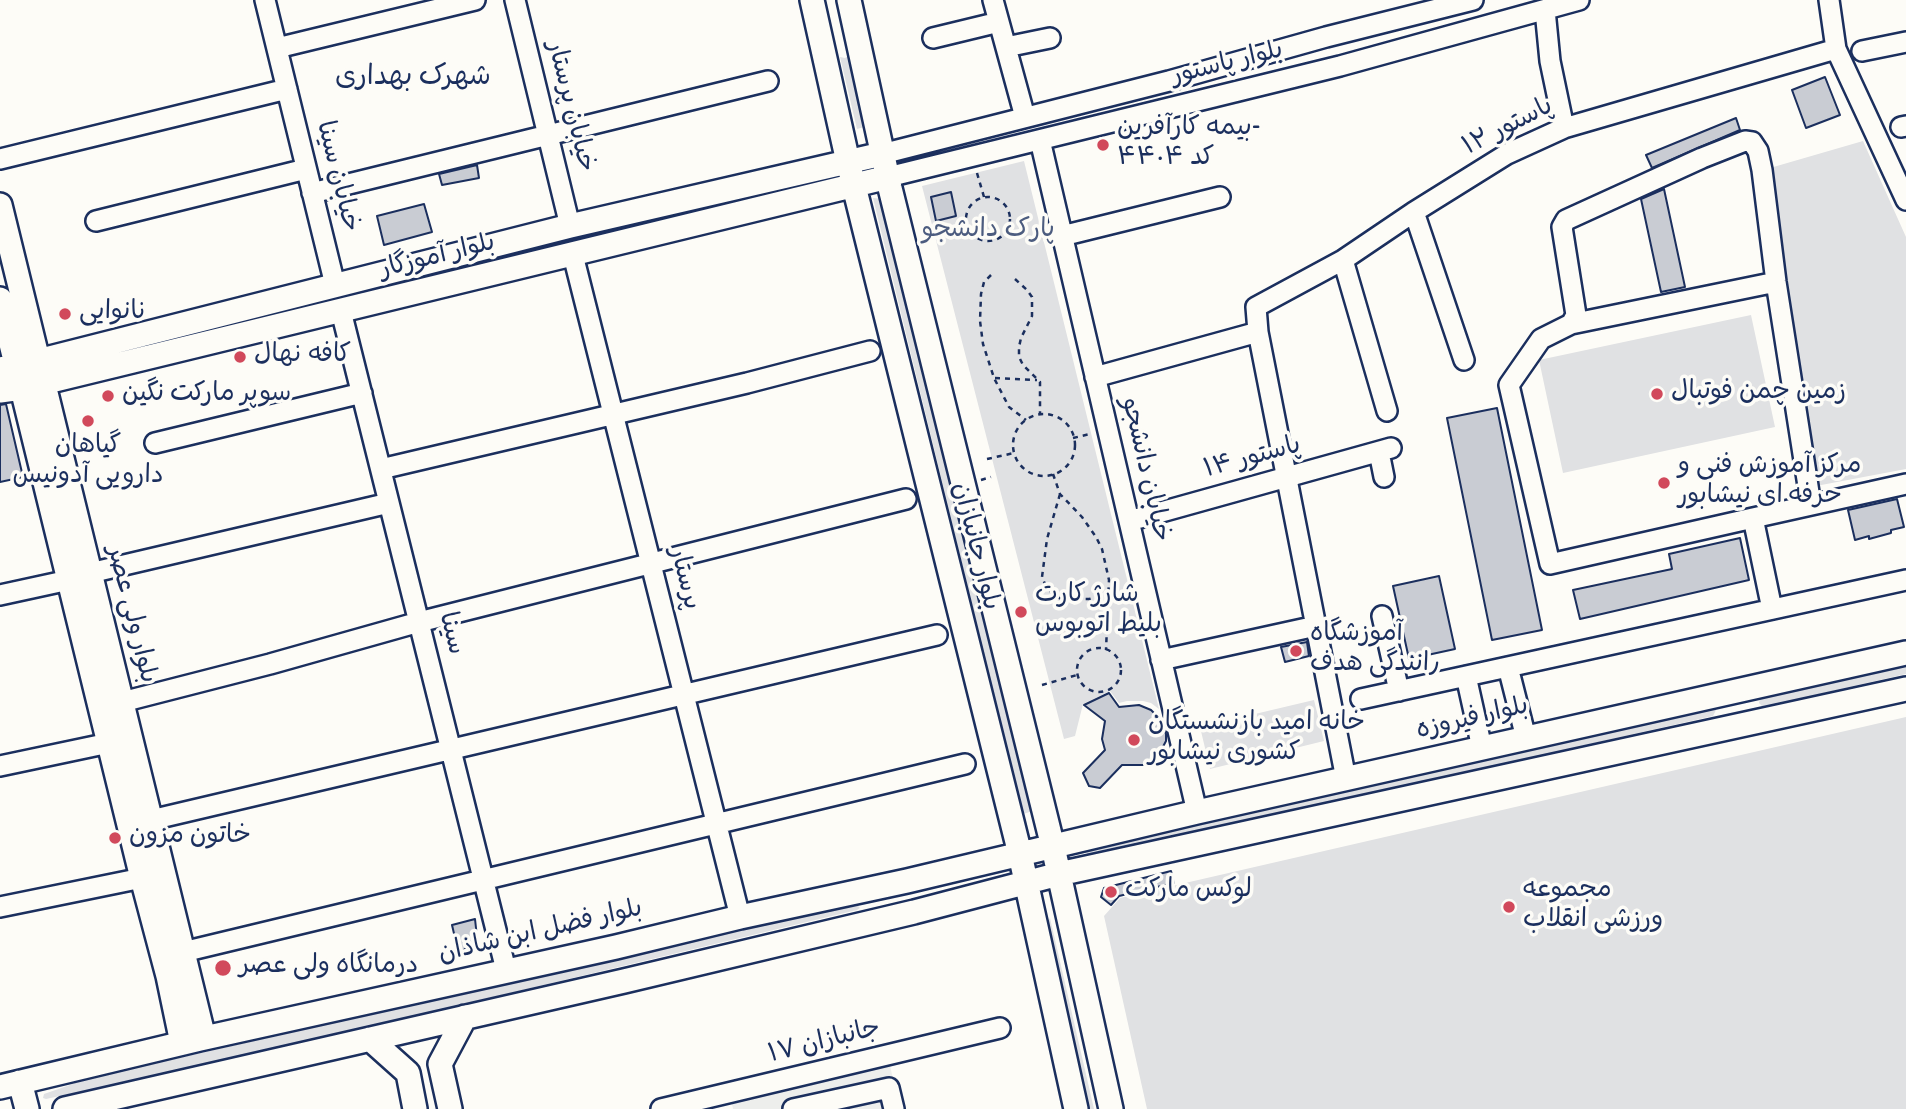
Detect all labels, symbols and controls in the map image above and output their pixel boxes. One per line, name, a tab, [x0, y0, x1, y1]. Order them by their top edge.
street label: بلوار پاستور	[1169, 37, 1287, 95]
street label: خیابان پرستار	[537, 38, 599, 176]
district label: شهرک بهداری	[335, 63, 491, 97]
street label: ۱۲ پاستور	[1459, 93, 1559, 165]
place label: بیمه کارآفرین- کد ۴۴۰۴	[1117, 114, 1261, 176]
street label: خیابان سینا	[306, 118, 364, 236]
marker: بیمه کارآفرین- کد ۴۴۰۴	[1095, 137, 1111, 153]
park label: پارک دانشجو	[921, 216, 1055, 248]
street label: بلوار آموزگار	[377, 230, 499, 288]
place label: نانوایی	[79, 298, 147, 330]
marker: نانوایی	[57, 306, 73, 322]
place label: کافه نهال	[254, 341, 351, 373]
marker: کافه نهال	[232, 349, 248, 365]
place label: زمین چمن فوتبال	[1671, 378, 1846, 410]
place label: سوپر مارکت نگین	[122, 380, 291, 412]
marker: زمین چمن فوتبال	[1649, 386, 1665, 402]
marker: سوپر مارکت نگین	[100, 388, 116, 404]
street label: خیابان دانشجو	[1111, 395, 1175, 545]
marker: گیاهان دارویی آدونیس	[80, 413, 96, 429]
place label: گیاهان دارویی آدونیس	[13, 432, 163, 494]
street label: پاستور ۱۴	[1201, 432, 1305, 488]
place label: مرکز آموزش فنی و حرفه ای نیشابور	[1678, 452, 1861, 514]
marker: مرکز آموزش فنی و حرفه ای نیشابور	[1656, 475, 1672, 491]
street label: بلوار جانبازان	[942, 480, 1004, 614]
street label: بلوار ولی عصر	[97, 543, 161, 687]
street label: پرستار	[659, 545, 705, 613]
place label: شارژ کارت بلیط اتوبوس	[1035, 581, 1162, 642]
marker: شارژ کارت بلیط اتوبوس	[1013, 604, 1029, 620]
street label: سینا	[429, 609, 469, 659]
place label: آموزشگاه رانندگی هدف	[1310, 620, 1440, 682]
marker: آموزشگاه رانندگی هدف	[1288, 643, 1304, 659]
street label: بلوار فیروزه	[1414, 693, 1532, 749]
place label: خانه امید بازنشستگان کشوری نیشابور	[1148, 709, 1365, 770]
marker: خانه امید بازنشستگان کشوری نیشابور	[1126, 732, 1142, 748]
place label: خاتون مزون	[129, 822, 251, 854]
marker: خاتون مزون	[107, 830, 123, 846]
place label: لوکس مارکت	[1125, 876, 1252, 908]
place label: مجموعه ورزشی انقلاب	[1523, 876, 1663, 938]
marker: لوکس مارکت	[1103, 884, 1119, 900]
street label: بلوار فضل ابن شاذان	[436, 895, 646, 973]
marker: مجموعه ورزشی انقلاب	[1501, 899, 1517, 915]
place label: درمانگاه ولی عصر	[239, 952, 418, 984]
marker: درمانگاه ولی عصر	[213, 958, 233, 978]
street label: جانبازان ۱۷	[766, 1015, 884, 1073]

